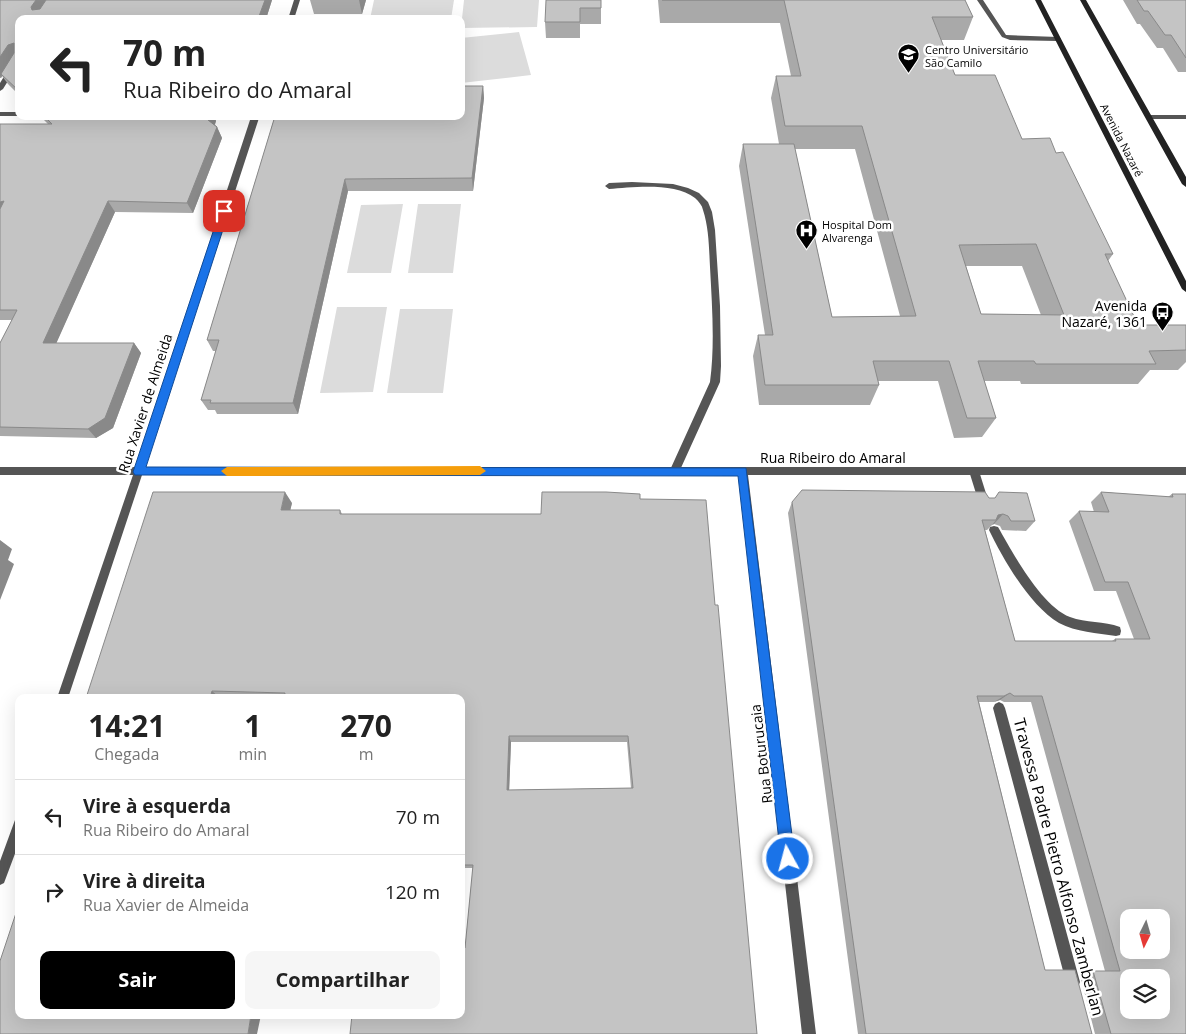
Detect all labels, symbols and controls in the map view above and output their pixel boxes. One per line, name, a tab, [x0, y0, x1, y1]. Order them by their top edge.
text: 70 m	[123, 29, 206, 76]
icon: left	[40, 35, 105, 100]
place label: Centro Universitário São Camilo	[925, 42, 1029, 70]
school or university icon: Centro Universitário São Camilo	[897, 43, 921, 74]
text: Rua Ribeiro do Amaral	[123, 74, 352, 104]
street label: Avenida Nazaré	[1097, 101, 1147, 179]
pin	[203, 190, 245, 232]
icon: arrive	[210, 197, 238, 225]
place label: Hospital Dom Alvarenga	[822, 217, 892, 245]
hospital icon: Hospital Dom Alvarenga	[794, 218, 818, 249]
place label: Avenida Nazaré, 1361	[1061, 296, 1147, 331]
bus stop icon: Avenida Nazaré, 1361	[1151, 301, 1175, 332]
street label: Rua Xavier de Almeida	[113, 331, 177, 475]
street label: Rua Ribeiro do Amaral	[760, 448, 906, 467]
street label: Rua Boturucaia	[745, 703, 777, 805]
text: 14:21	[88, 705, 165, 746]
text: 1	[244, 705, 261, 746]
text: 270	[340, 705, 392, 746]
street label: Travessa Padre Pietro Alfonso Zamberlan	[1009, 716, 1109, 1018]
text: Chegada	[94, 743, 159, 765]
text: min	[239, 743, 267, 765]
text: m	[359, 743, 374, 765]
text: Vire à esquerda	[83, 793, 231, 819]
icon: left	[40, 803, 68, 831]
text: 70 m	[396, 804, 440, 830]
text: Rua Ribeiro do Amaral	[83, 819, 250, 841]
position arrow	[761, 832, 813, 884]
text: Vire à direita	[83, 868, 206, 894]
icon: right	[40, 878, 68, 906]
text: 120 m	[385, 879, 440, 905]
text: Rua Xavier de Almeida	[83, 894, 249, 916]
north arrow	[1120, 909, 1170, 959]
map controls	[1120, 909, 1170, 1019]
button: Sair	[40, 951, 235, 1009]
button: Compartilhar	[245, 951, 440, 1009]
button: layers	[1120, 969, 1170, 1019]

